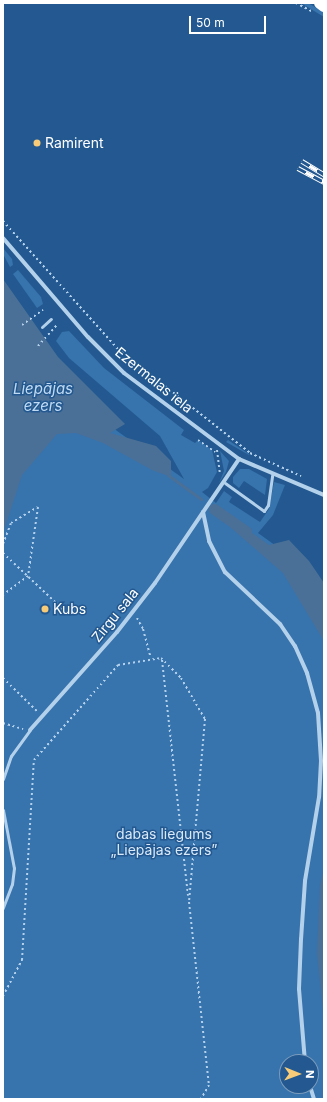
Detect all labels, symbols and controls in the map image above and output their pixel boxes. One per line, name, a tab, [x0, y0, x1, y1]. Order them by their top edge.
scale bar	[191, 8, 268, 34]
text: 50 m	[196, 15, 225, 30]
place label: Ramirent	[45, 135, 104, 151]
marker: Ramirent	[32, 138, 42, 148]
street label: Ezermalas iela	[112, 344, 196, 416]
water label: Liepājas ezers	[13, 379, 73, 414]
street label: Zirgu sala	[88, 585, 142, 645]
place label: Kubs	[53, 601, 86, 617]
marker: Kubs	[40, 604, 50, 614]
park label: dabas liegums „Liepājas ezers”	[111, 826, 217, 858]
north arrow	[279, 1054, 319, 1094]
text: N	[303, 1070, 317, 1079]

